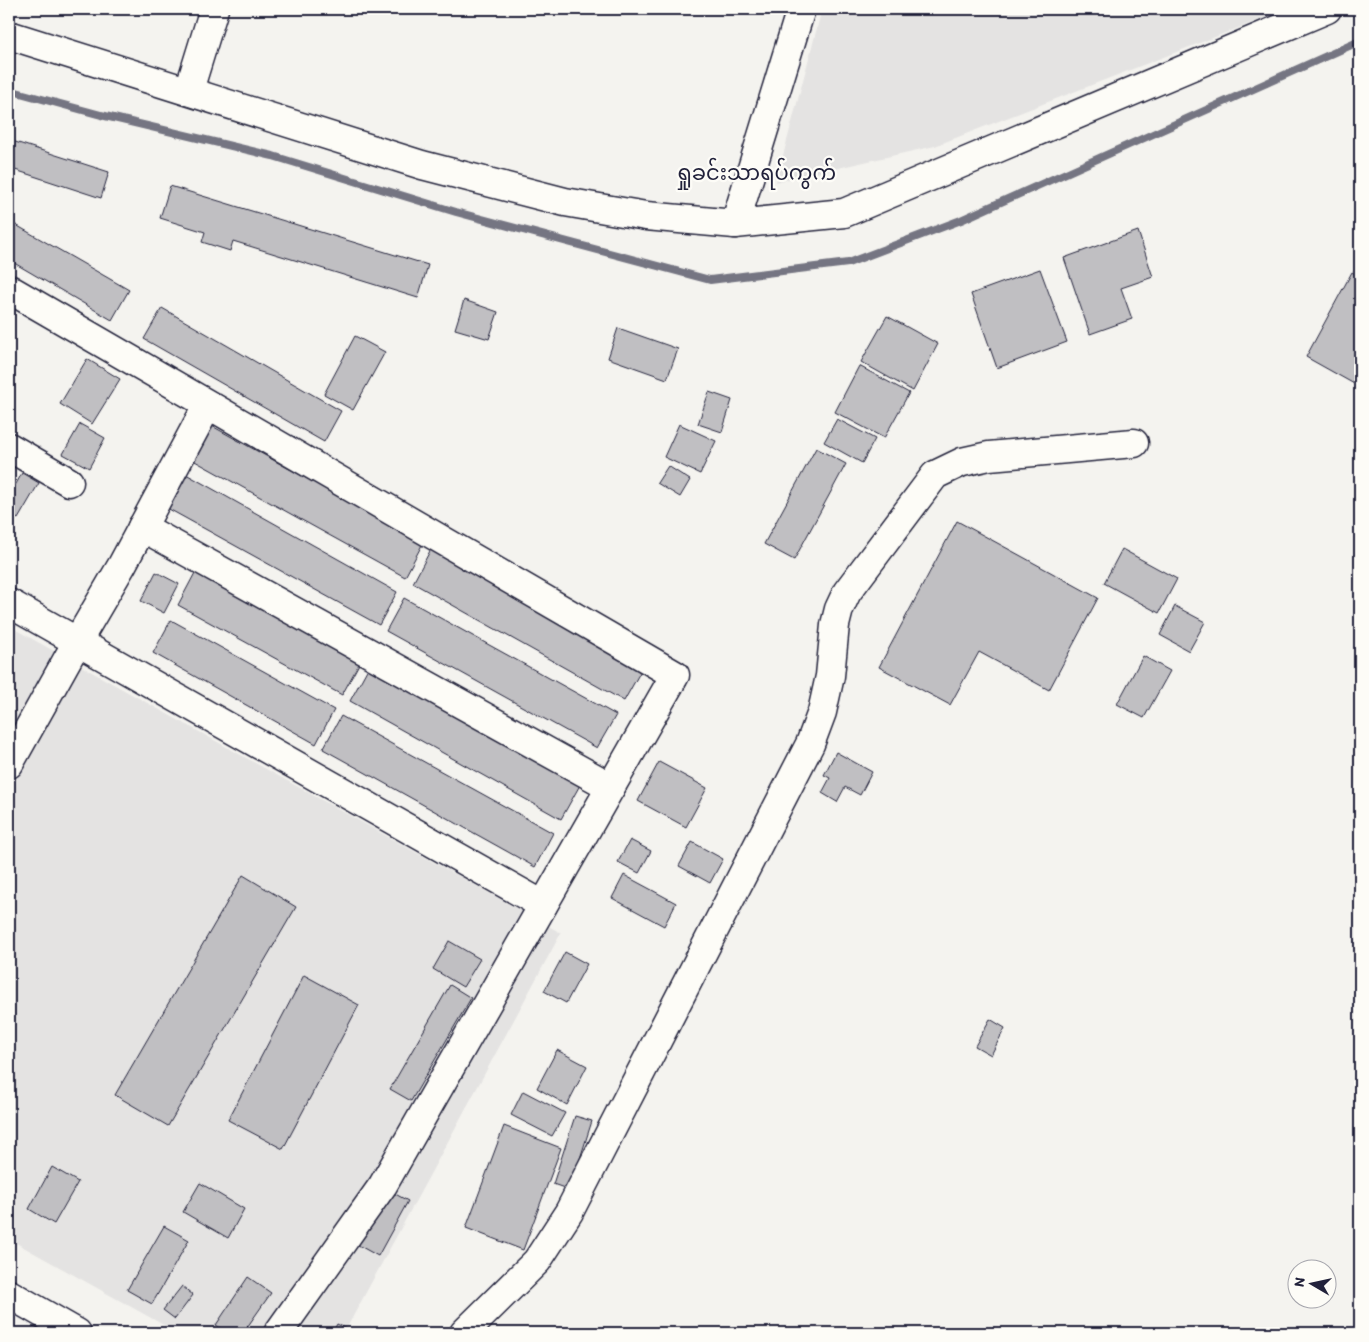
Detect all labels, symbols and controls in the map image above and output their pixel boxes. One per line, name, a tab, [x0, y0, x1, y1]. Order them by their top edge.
district label: ရှုခင်းသာရပ်ကွက်	[676, 157, 836, 190]
north arrow	[1286, 1260, 1336, 1310]
text: N	[1291, 1276, 1309, 1288]

